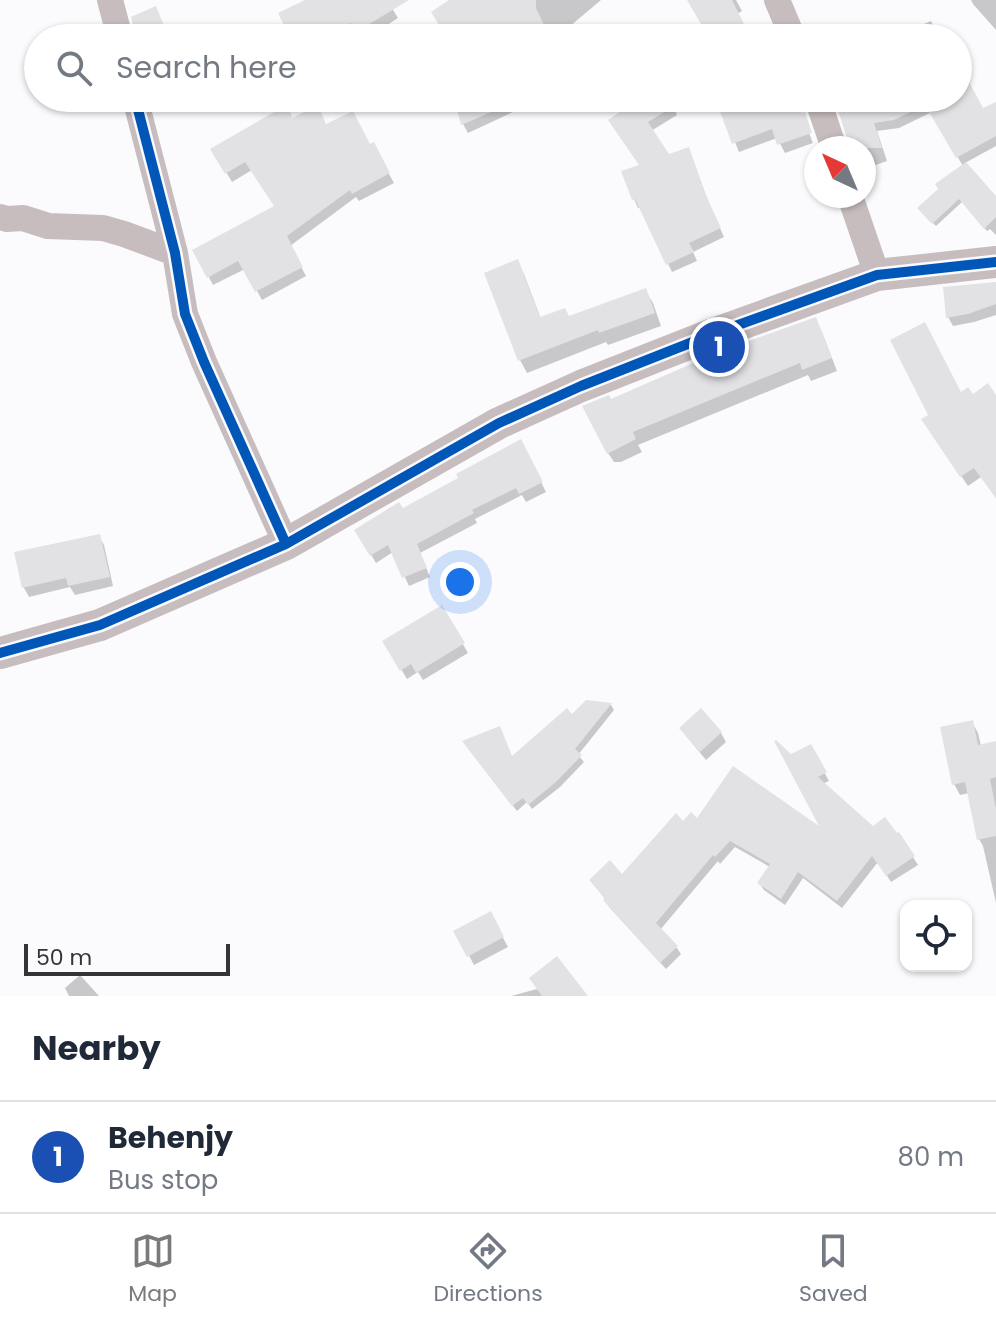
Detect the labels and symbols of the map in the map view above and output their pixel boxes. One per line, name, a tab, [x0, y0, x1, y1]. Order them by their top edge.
north arrow	[804, 136, 876, 208]
pin: 1	[693, 317, 745, 377]
your location	[440, 562, 480, 602]
scale bar	[24, 940, 230, 976]

